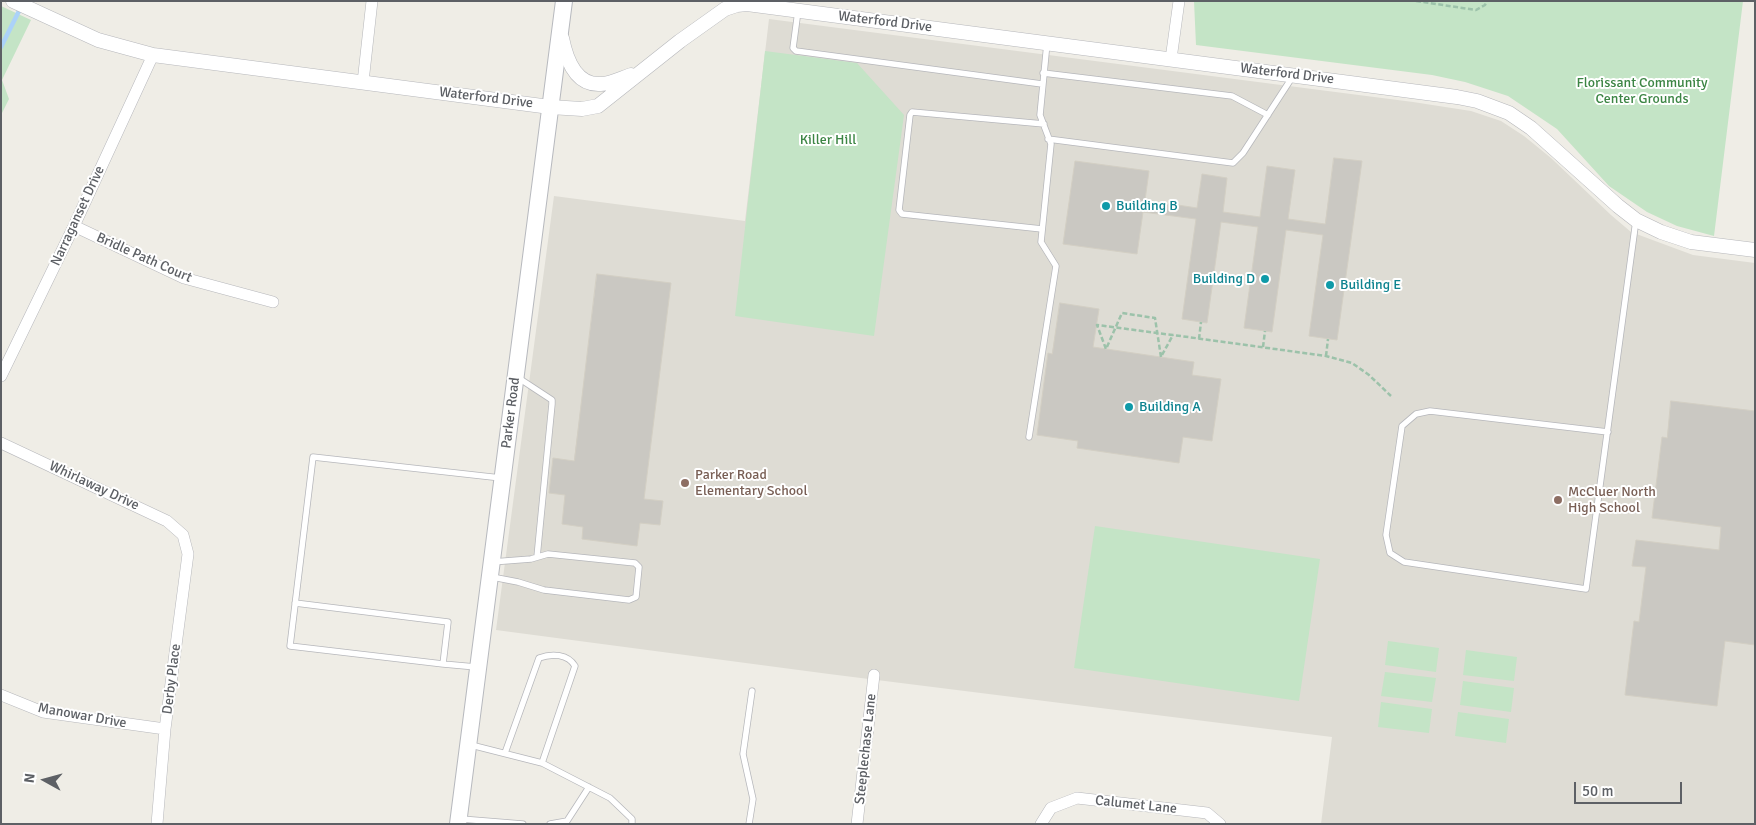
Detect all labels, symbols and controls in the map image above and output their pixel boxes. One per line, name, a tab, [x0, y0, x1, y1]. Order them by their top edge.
street label: Waterford Drive	[837, 8, 933, 36]
street label: Waterford Drive	[1239, 60, 1335, 88]
park label: Florissant Community Center Grounds	[1576, 75, 1708, 108]
street label: Waterford Drive	[438, 84, 534, 112]
park label: Killer Hill	[800, 132, 856, 148]
street label: Narraganset Drive	[47, 163, 109, 269]
place label: Building B	[1116, 198, 1178, 214]
marker: Building B	[1100, 200, 1112, 212]
street label: Bridle Path Court	[94, 229, 194, 287]
place label: Building D	[1193, 271, 1255, 287]
marker: Building D	[1259, 273, 1271, 285]
place label: Building E	[1340, 277, 1401, 293]
marker: Building E	[1324, 279, 1336, 291]
street label: Parker Road	[498, 376, 524, 450]
place label: Building A	[1139, 399, 1201, 415]
marker: Building A	[1123, 401, 1135, 413]
street label: Whirlaway Drive	[46, 458, 142, 514]
place label: Parker Road Elementary School	[695, 467, 808, 500]
marker: Parker Road Elementary School	[679, 477, 691, 489]
place label: McCluer North High School	[1568, 484, 1656, 516]
marker: McCluer North High School	[1552, 494, 1564, 506]
street label: Derby Place	[159, 643, 185, 715]
street label: Steeplechase Lane	[852, 693, 880, 805]
street label: Manowar Drive	[36, 700, 128, 732]
north arrow	[20, 755, 70, 805]
text: N	[21, 772, 39, 784]
scale bar	[1576, 772, 1684, 804]
text: 50 m	[1582, 782, 1613, 800]
street label: Calumet Lane	[1094, 792, 1178, 818]

